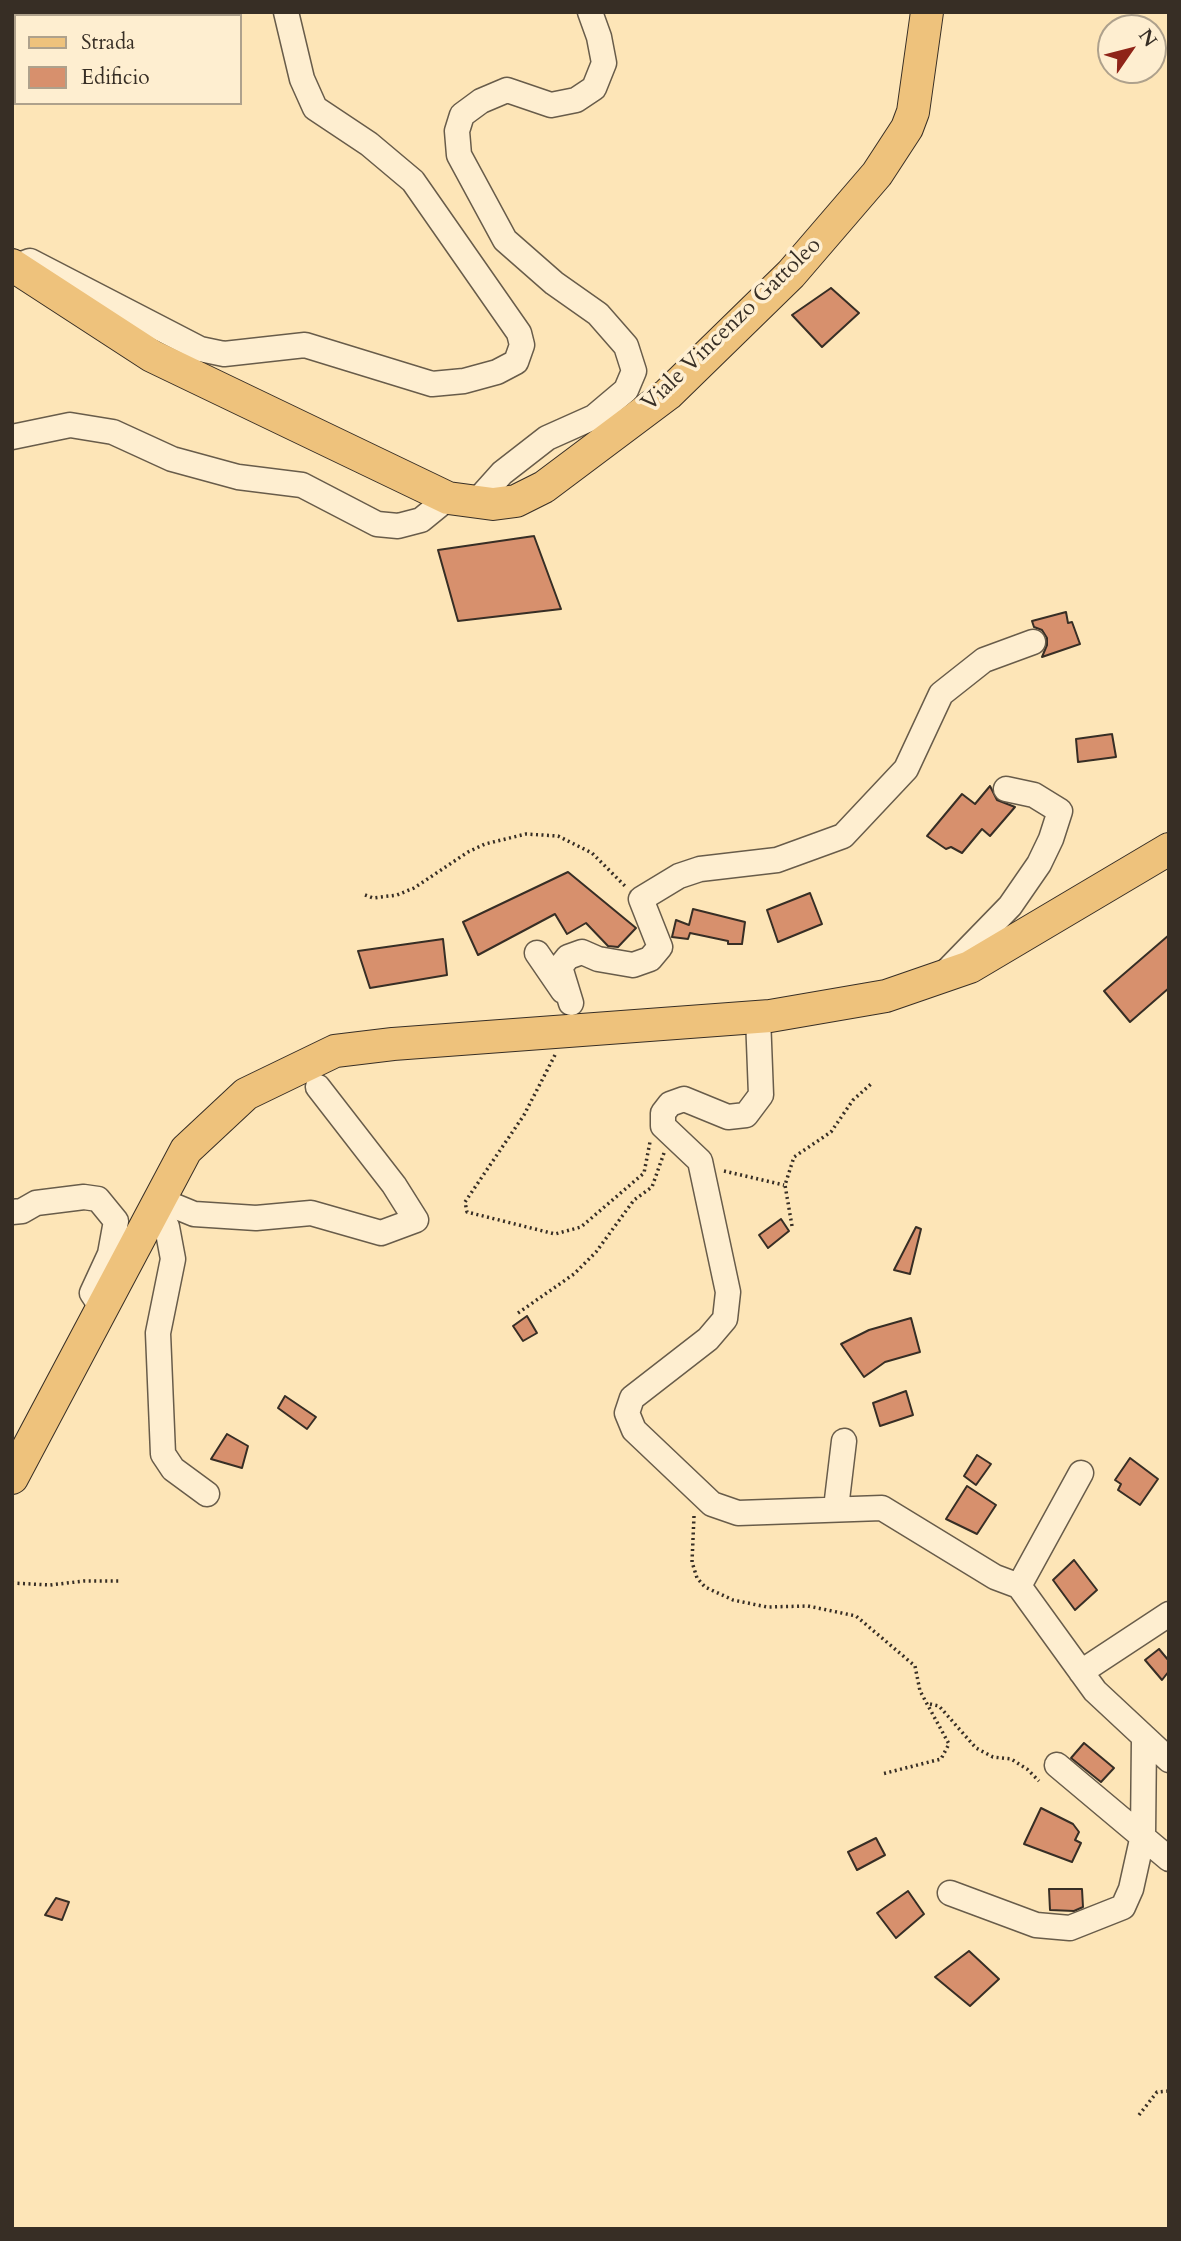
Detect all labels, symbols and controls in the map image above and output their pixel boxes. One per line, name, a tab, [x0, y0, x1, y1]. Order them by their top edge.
legend	[14, 14, 242, 105]
north arrow	[1097, 14, 1167, 84]
text: N	[1132, 24, 1163, 52]
text: Strada	[81, 28, 135, 57]
text: Edificio	[81, 63, 150, 92]
street label: Viale Vincenzo Gattoleo	[636, 232, 828, 418]

